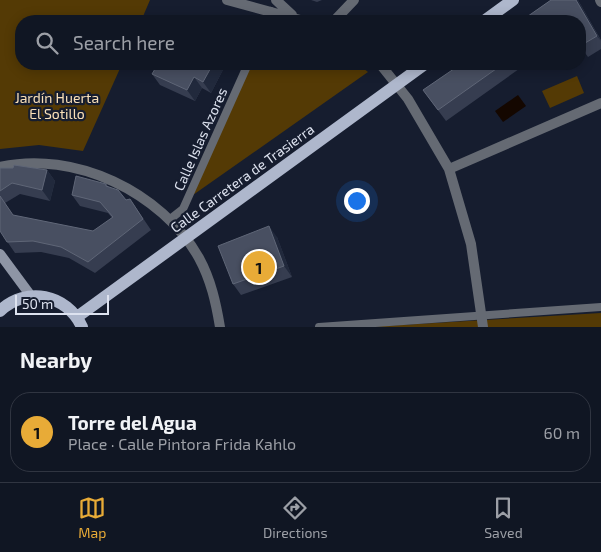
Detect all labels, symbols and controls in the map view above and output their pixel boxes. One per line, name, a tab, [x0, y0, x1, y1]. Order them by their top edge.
search box	[15, 15, 586, 70]
icon: search	[33, 29, 61, 57]
text: Search here	[73, 31, 175, 54]
street label: Calle Islas Azores	[170, 85, 230, 193]
park label: Jardín Huerta El Sotillo	[15, 89, 99, 122]
street label: Calle Carretera de Trasierra	[167, 120, 317, 236]
your location	[344, 188, 370, 214]
pin: 1	[243, 248, 275, 286]
scale bar	[15, 292, 109, 315]
text: 50 m	[22, 295, 53, 312]
text: Nearby	[20, 347, 92, 372]
text: Torre del Agua	[68, 411, 197, 434]
text: 1	[34, 423, 40, 442]
text: 60 m	[544, 423, 580, 442]
text: Place · Calle Pintora Frida Kahlo	[68, 434, 296, 453]
tab: Map	[78, 494, 106, 541]
tab: Directions	[263, 494, 328, 541]
tab: Saved	[484, 494, 523, 541]

